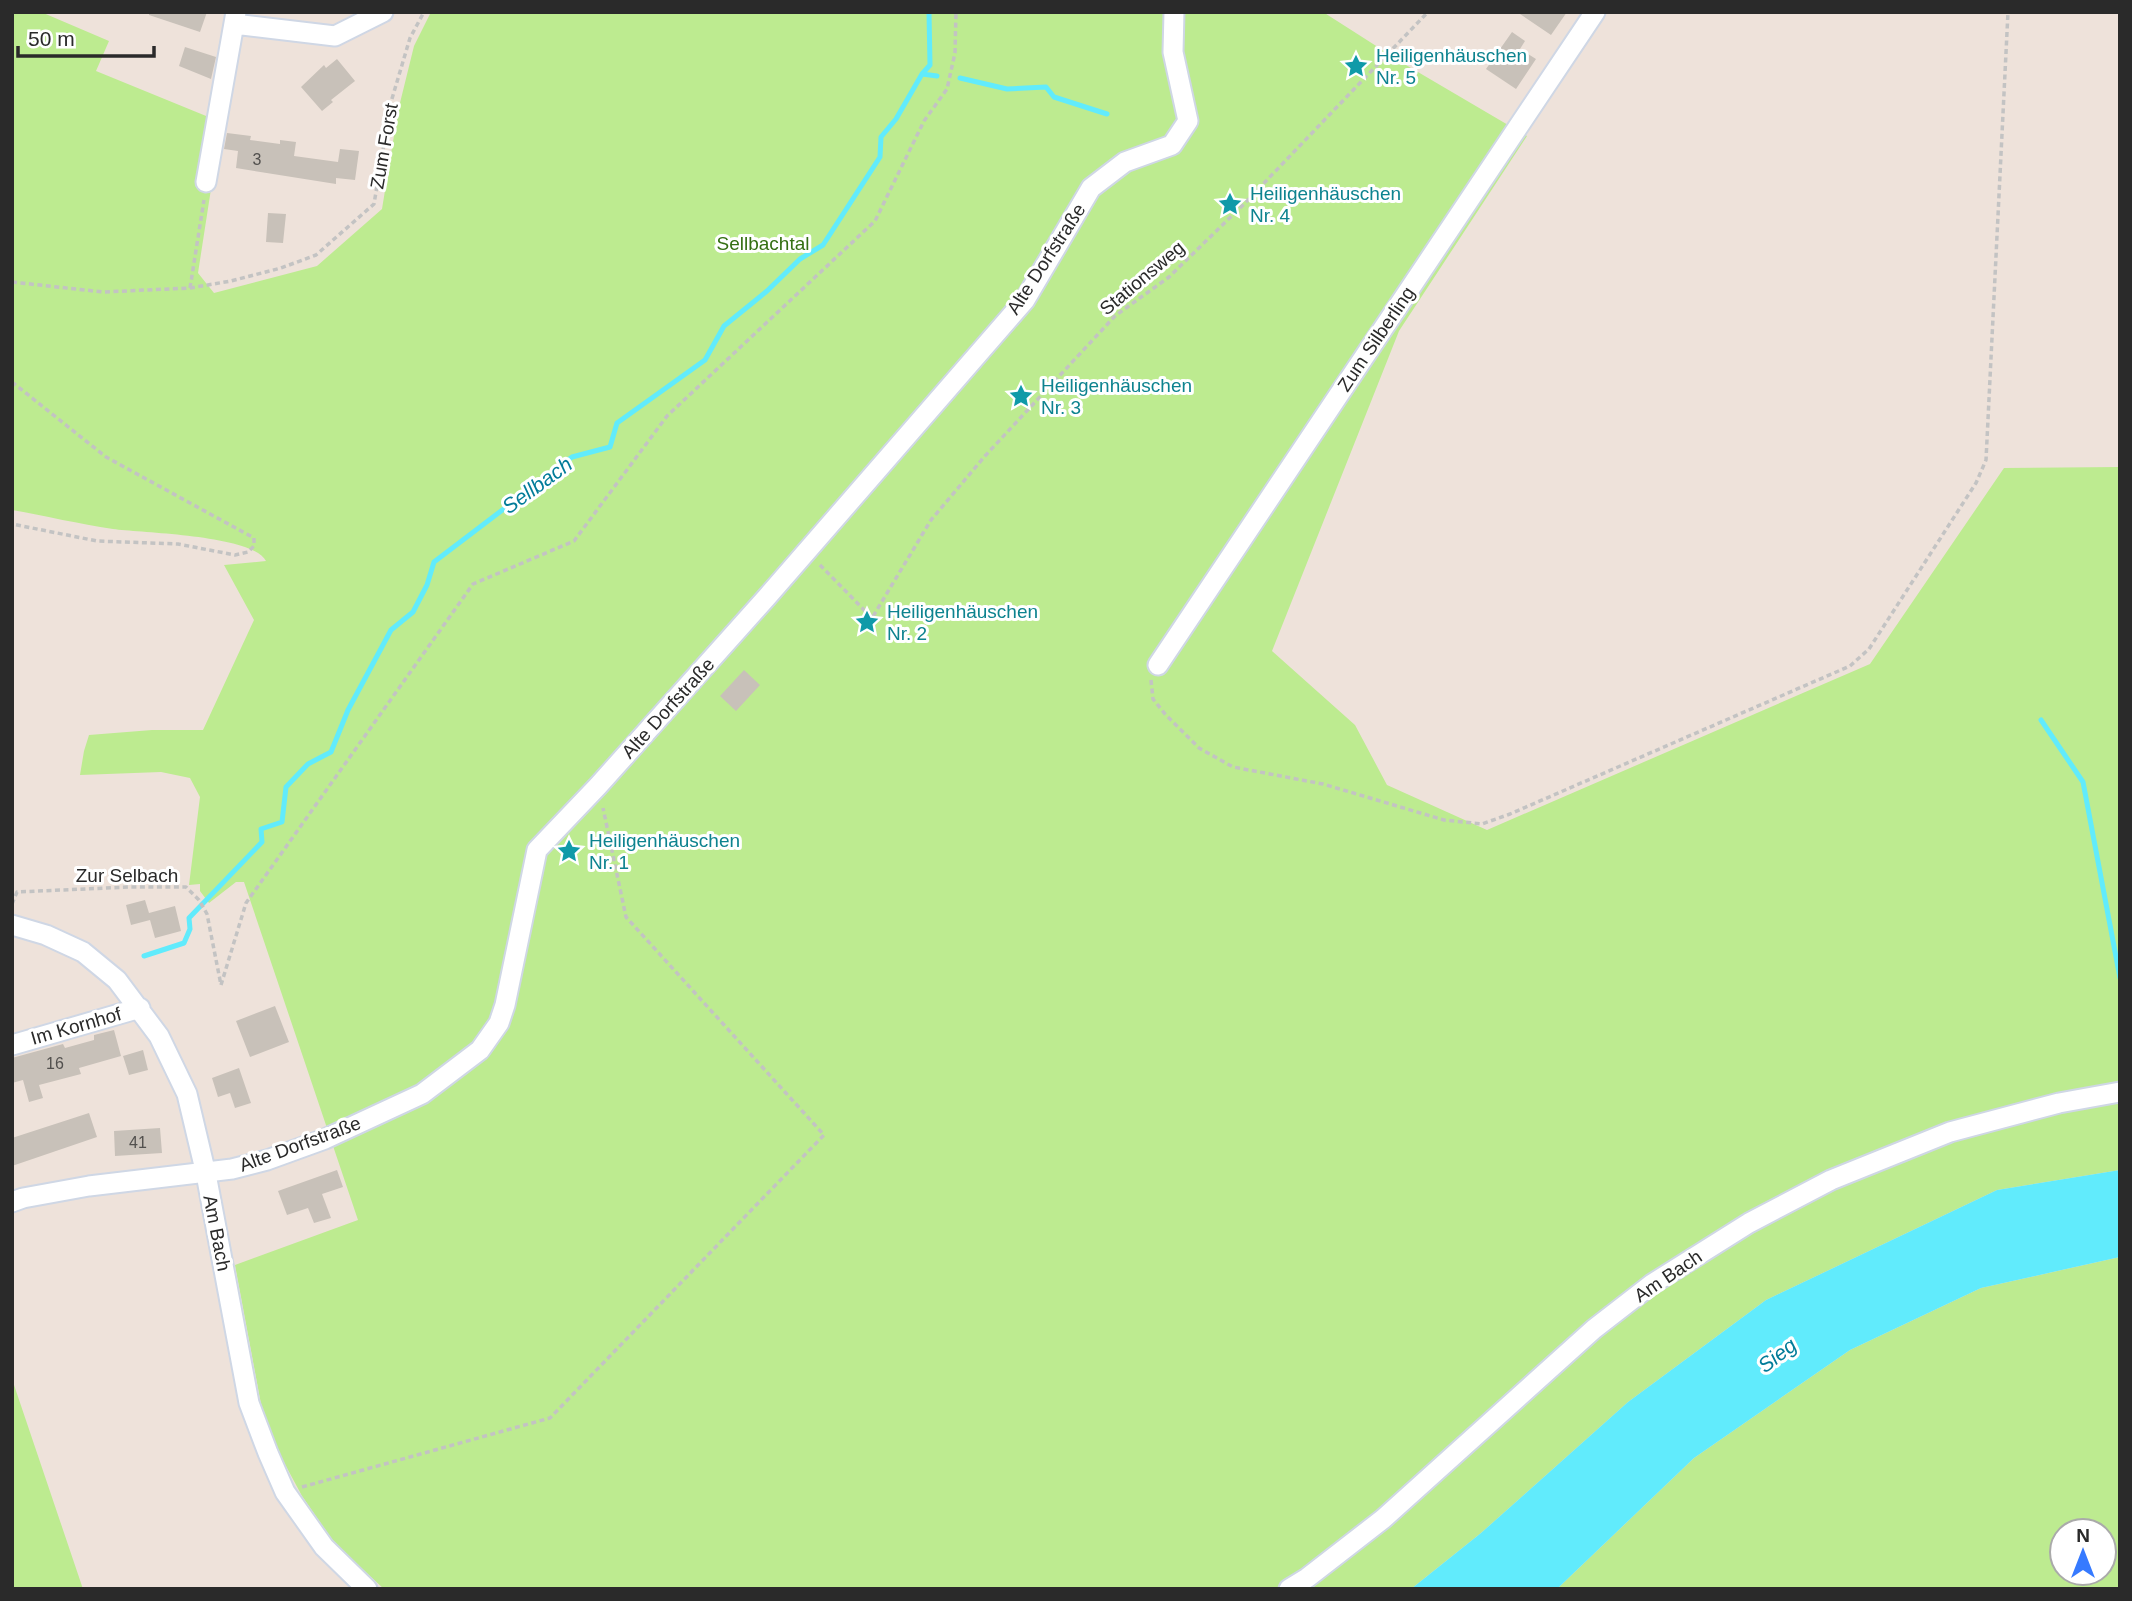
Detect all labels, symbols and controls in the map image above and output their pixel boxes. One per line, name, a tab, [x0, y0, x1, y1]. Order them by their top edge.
scale bar	[18, 14, 154, 58]
text: 50 m	[28, 27, 75, 50]
place label: Heiligenhäuschen Nr. 5	[1376, 45, 1527, 88]
place icon: Heiligenhäuschen Nr. 5	[1342, 52, 1370, 80]
street label: Zum Forst	[366, 101, 402, 190]
house number: 3	[253, 151, 262, 168]
place label: Heiligenhäuschen Nr. 4	[1250, 183, 1401, 226]
place icon: Heiligenhäuschen Nr. 4	[1216, 190, 1244, 218]
street label: Alte Dorfstraße	[1002, 200, 1090, 318]
park label: Sellbachtal	[717, 233, 809, 254]
street label: Stationsweg	[1096, 237, 1188, 319]
street label: Zum Silberling	[1333, 283, 1419, 395]
place label: Heiligenhäuschen Nr. 3	[1041, 375, 1192, 418]
place icon: Heiligenhäuschen Nr. 3	[1007, 382, 1035, 410]
water label: Sellbach	[498, 452, 576, 518]
place label: Heiligenhäuschen Nr. 2	[887, 601, 1038, 644]
place icon: Heiligenhäuschen Nr. 2	[853, 608, 881, 636]
street label: Alte Dorfstraße	[617, 653, 719, 763]
place label: Heiligenhäuschen Nr. 1	[589, 830, 740, 873]
place icon: Heiligenhäuschen Nr. 1	[555, 837, 583, 865]
street label: Zur Selbach	[76, 865, 178, 886]
street label: Im Kornhof	[28, 1003, 124, 1049]
house number: 16	[46, 1055, 64, 1072]
street label: Alte Dorfstraße	[236, 1112, 364, 1176]
house number: 41	[129, 1134, 147, 1151]
street label: Am Bach	[199, 1193, 235, 1273]
street label: Am Bach	[1630, 1246, 1706, 1306]
water label: Sieg	[1753, 1333, 1801, 1377]
north arrow	[2048, 1517, 2118, 1587]
text: N	[2076, 1525, 2090, 1546]

